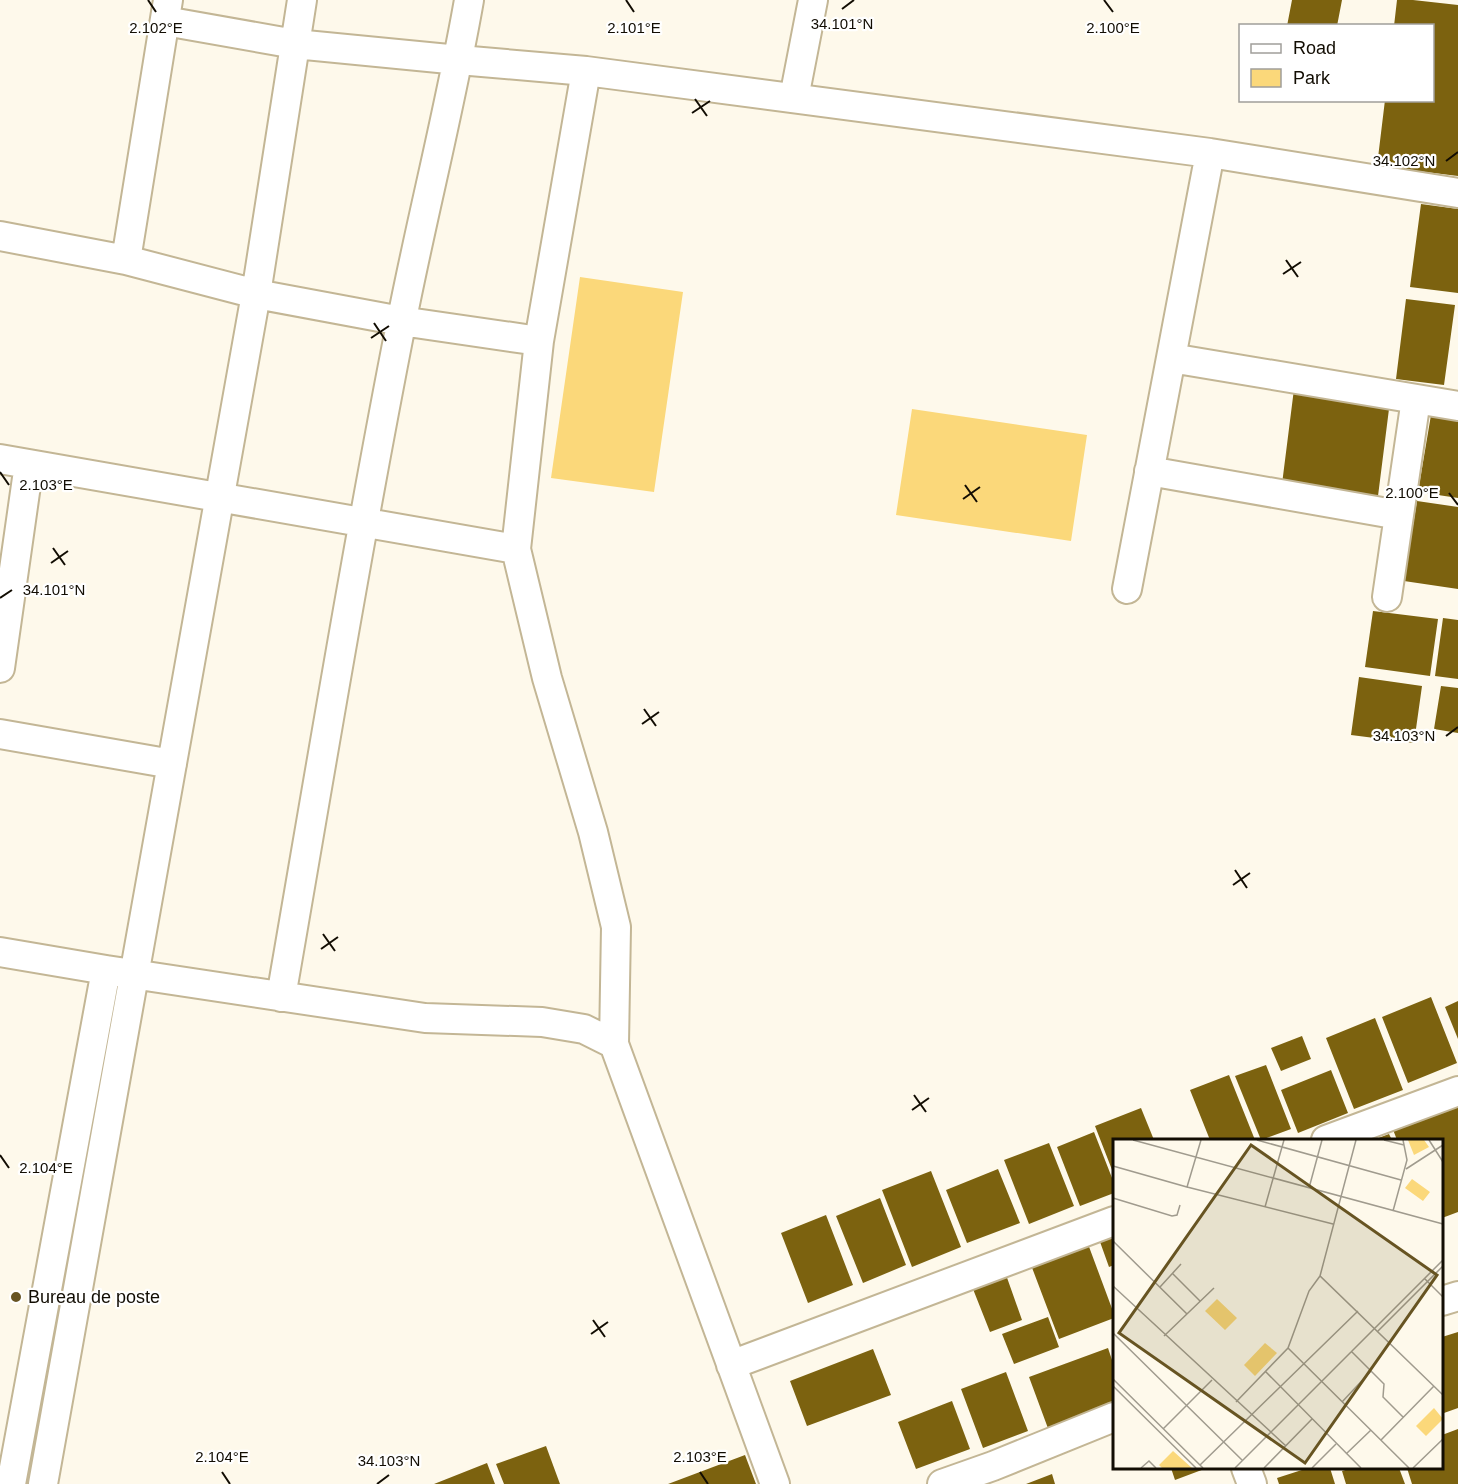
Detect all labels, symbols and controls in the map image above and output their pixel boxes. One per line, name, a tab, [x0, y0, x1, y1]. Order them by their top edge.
text: 34.101°N	[811, 15, 873, 32]
text: 2.102°E	[129, 19, 183, 36]
text: 2.101°E	[607, 19, 661, 36]
text: 2.100°E	[1086, 19, 1140, 36]
legend	[1239, 24, 1434, 102]
text: Road	[1293, 38, 1336, 58]
text: Park	[1293, 68, 1331, 88]
text: 34.102°N	[1373, 152, 1435, 169]
text: 2.103°E	[19, 476, 73, 493]
text: 2.100°E	[1385, 484, 1439, 501]
text: 34.101°N	[23, 581, 85, 598]
text: 34.103°N	[1373, 727, 1435, 744]
inset map	[1113, 1139, 1443, 1469]
text: 2.104°E	[19, 1159, 73, 1176]
place label: Bureau de poste	[28, 1287, 160, 1307]
marker: Bureau de poste	[9, 1290, 23, 1304]
text: 2.104°E	[195, 1448, 249, 1465]
text: 2.103°E	[673, 1448, 727, 1465]
text: 34.103°N	[358, 1452, 420, 1469]

